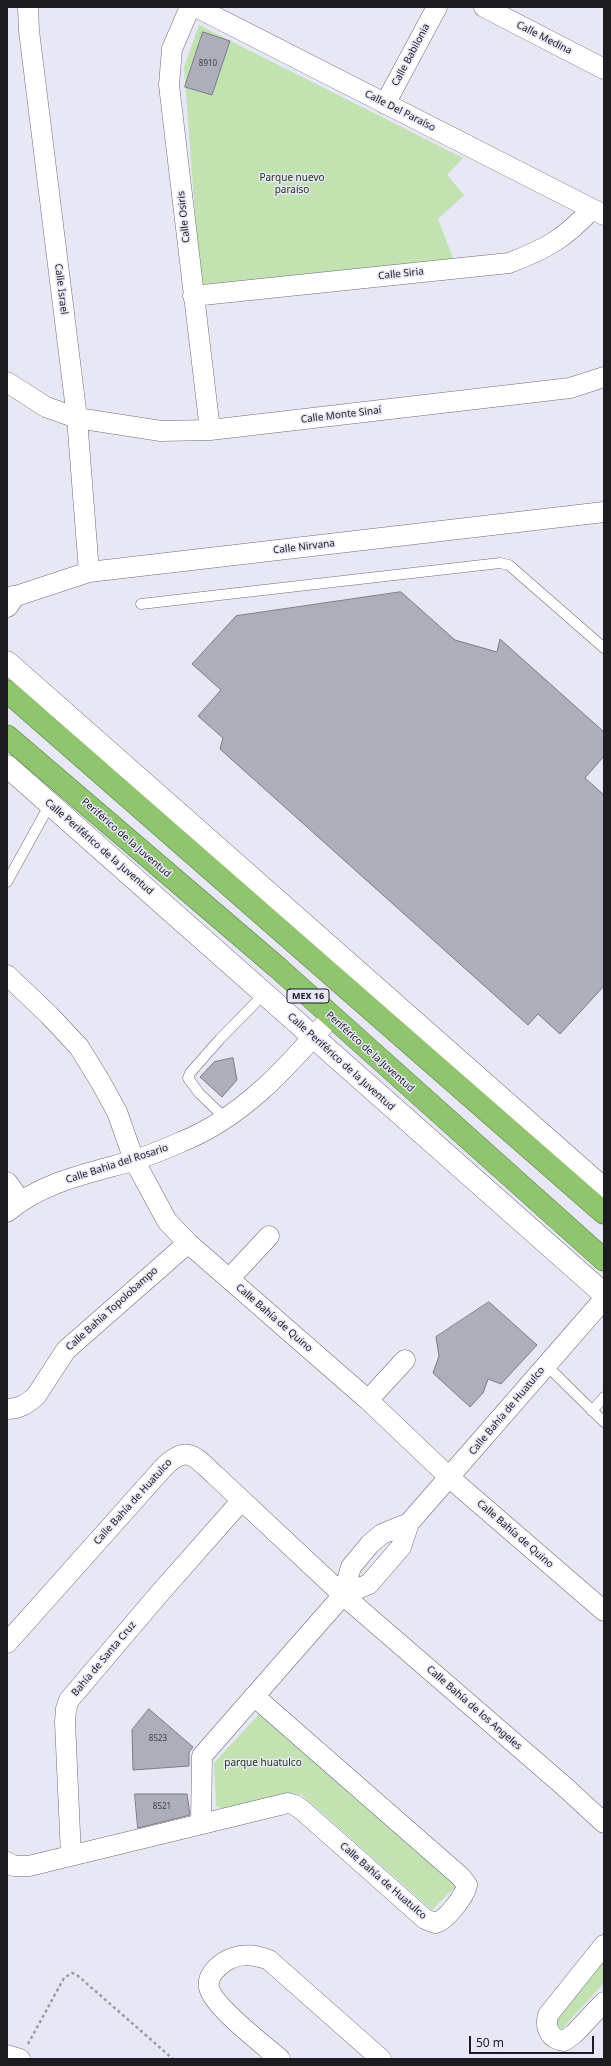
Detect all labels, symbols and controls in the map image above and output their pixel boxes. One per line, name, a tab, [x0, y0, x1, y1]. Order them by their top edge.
street label: Calle Medina	[514, 19, 574, 57]
street label: Calle Babilonia	[389, 22, 433, 88]
house number: 8910	[199, 59, 217, 69]
street label: Calle Del Paraíso	[362, 88, 438, 134]
park label: Parque nuevo paraíso	[259, 172, 325, 196]
street label: Calle Osiris	[175, 191, 193, 243]
street label: Calle Israel	[52, 263, 70, 315]
street label: Calle Siria	[378, 266, 424, 282]
street label: Calle Monte Sinaí	[300, 404, 382, 426]
street label: Calle Nirvana	[272, 537, 336, 557]
street label: Periférico de la Juventud	[79, 796, 173, 880]
street label: Calle Periférico de la Juventud	[42, 797, 156, 897]
road number: MEX 16	[287, 989, 329, 1003]
street label: Periférico de la Juventud	[323, 1009, 417, 1095]
street label: Calle Periférico de la Juventud	[285, 1011, 397, 1113]
street label: Calle Bahia del Rosario	[64, 1142, 170, 1186]
street label: Calle Bahía Topolobampo	[64, 1265, 160, 1353]
street label: Calle Bahía de Quino	[233, 1281, 315, 1355]
street label: Calle Bahía de Huatulco	[467, 1365, 547, 1457]
street label: Calle Bahía de Huatulco	[91, 1457, 175, 1547]
street label: Calle Bahía de Quino	[474, 1497, 556, 1571]
street label: Bahía de Santa Cruz	[69, 1619, 139, 1699]
street label: Calle Bahía de los Angeles	[424, 1663, 524, 1753]
house number: 8523	[149, 1734, 167, 1744]
park label: parque huatulco	[224, 1757, 302, 1769]
house number: 8521	[153, 1802, 171, 1812]
street label: Calle Bahía de Huatulco	[337, 1840, 429, 1922]
scale bar	[471, 2028, 596, 2054]
text: 50 m	[476, 2034, 504, 2051]

